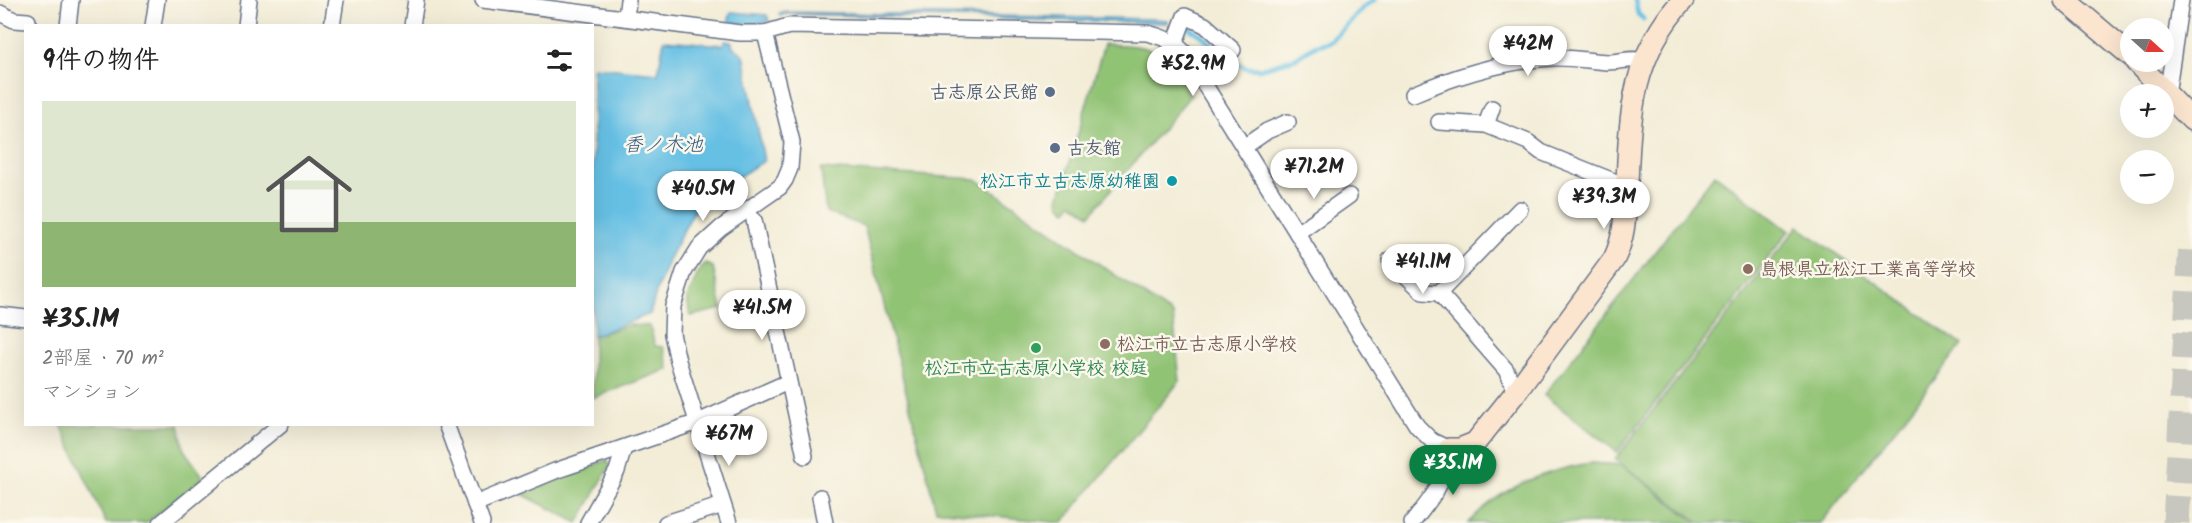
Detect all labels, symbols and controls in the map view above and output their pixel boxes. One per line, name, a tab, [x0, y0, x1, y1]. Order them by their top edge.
north arrow	[2120, 18, 2174, 72]
map controls	[2120, 18, 2174, 204]
pin: ¥42M	[1492, 26, 1564, 77]
text: ¥42M	[1503, 29, 1553, 61]
text: 9件の物件	[42, 40, 159, 82]
icon: filters	[543, 44, 576, 77]
pin: ¥52.9M	[1144, 46, 1242, 97]
text: ¥52.9M	[1161, 49, 1225, 81]
place label: 古志原公民館	[930, 79, 1038, 108]
button: +	[2120, 84, 2174, 138]
marker: 古志原公民館	[1043, 85, 1057, 99]
water label: 香ノ木池	[623, 130, 704, 162]
place label: 古友館	[1067, 135, 1121, 164]
icon: home	[255, 140, 363, 248]
marker: 古友館	[1048, 141, 1062, 155]
pin: ¥71.2M	[1265, 149, 1363, 200]
button: −	[2120, 150, 2174, 204]
text: ¥71.2M	[1284, 152, 1344, 184]
place label: 松江市立古志原幼稚園	[980, 168, 1160, 197]
pin: ¥40.5M	[654, 171, 752, 222]
text: ¥40.5M	[671, 174, 735, 206]
marker: 松江市立古志原幼稚園	[1165, 174, 1179, 188]
pin: ¥39.3M	[1555, 179, 1653, 230]
text: ¥39.3M	[1572, 182, 1636, 214]
pin: ¥41.1M	[1374, 244, 1472, 295]
text: ¥41.1M	[1395, 247, 1451, 279]
place label: 島根県立松江工業高等学校	[1760, 256, 1976, 285]
marker: 島根県立松江工業高等学校	[1741, 262, 1755, 276]
pin: ¥41.5M	[713, 290, 811, 341]
text: ¥41.5M	[732, 293, 792, 325]
text: ¥35.1M	[42, 299, 119, 341]
place label: 松江市立古志原小学校	[1117, 331, 1297, 360]
marker: 松江市立古志原小学校	[1098, 337, 1112, 351]
marker: 松江市立古志原小学校 校庭	[1029, 341, 1043, 355]
text: 2部屋 · 70 m²	[42, 343, 164, 375]
place label: 松江市立古志原小学校 校庭	[925, 355, 1147, 384]
text: マンション	[42, 377, 141, 409]
pin: ¥67M	[693, 416, 765, 467]
text: ¥67M	[705, 419, 753, 451]
pin: ¥35.1M	[1404, 445, 1502, 496]
text: ¥35.1M	[1423, 448, 1483, 480]

